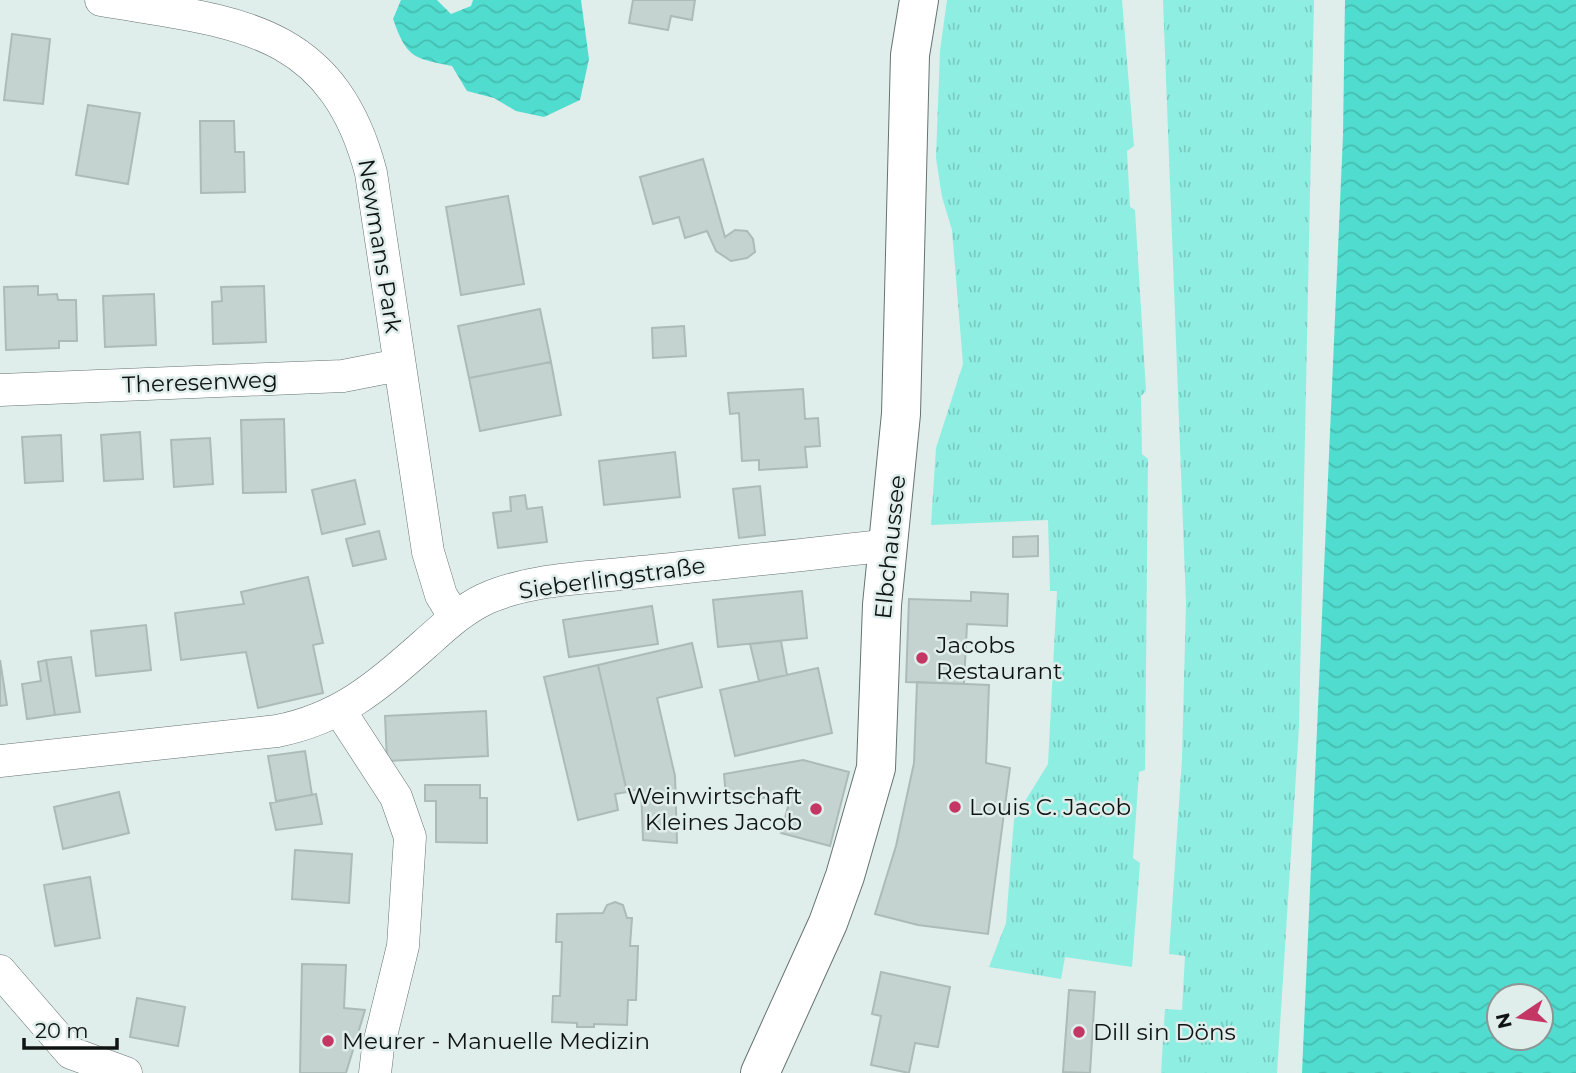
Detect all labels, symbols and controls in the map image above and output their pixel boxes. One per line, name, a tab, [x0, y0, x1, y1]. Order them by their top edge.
street label: Newmans Park	[352, 157, 408, 335]
street label: Theresenweg	[122, 365, 278, 399]
street label: Elbchaussee	[869, 474, 911, 620]
street label: Sieberlingstraße	[517, 551, 707, 605]
place label: Jacobs Restaurant	[935, 631, 1062, 685]
marker: Jacobs Restaurant	[914, 650, 930, 666]
place label: Weinwirtschaft Kleines Jacob	[627, 782, 802, 836]
place label: Louis C. Jacob	[969, 793, 1131, 821]
marker: Louis C. Jacob	[947, 799, 963, 815]
marker: Weinwirtschaft Kleines Jacob	[808, 801, 824, 817]
north arrow	[1485, 982, 1555, 1052]
scale bar	[24, 1006, 117, 1050]
text: N	[1491, 1011, 1517, 1031]
text: 20 m	[35, 1018, 89, 1043]
place label: Dill sin Döns	[1093, 1018, 1236, 1046]
marker: Dill sin Döns	[1071, 1024, 1087, 1040]
place label: Meurer - Manuelle Medizin	[342, 1027, 650, 1055]
marker: Meurer - Manuelle Medizin	[320, 1033, 336, 1049]

